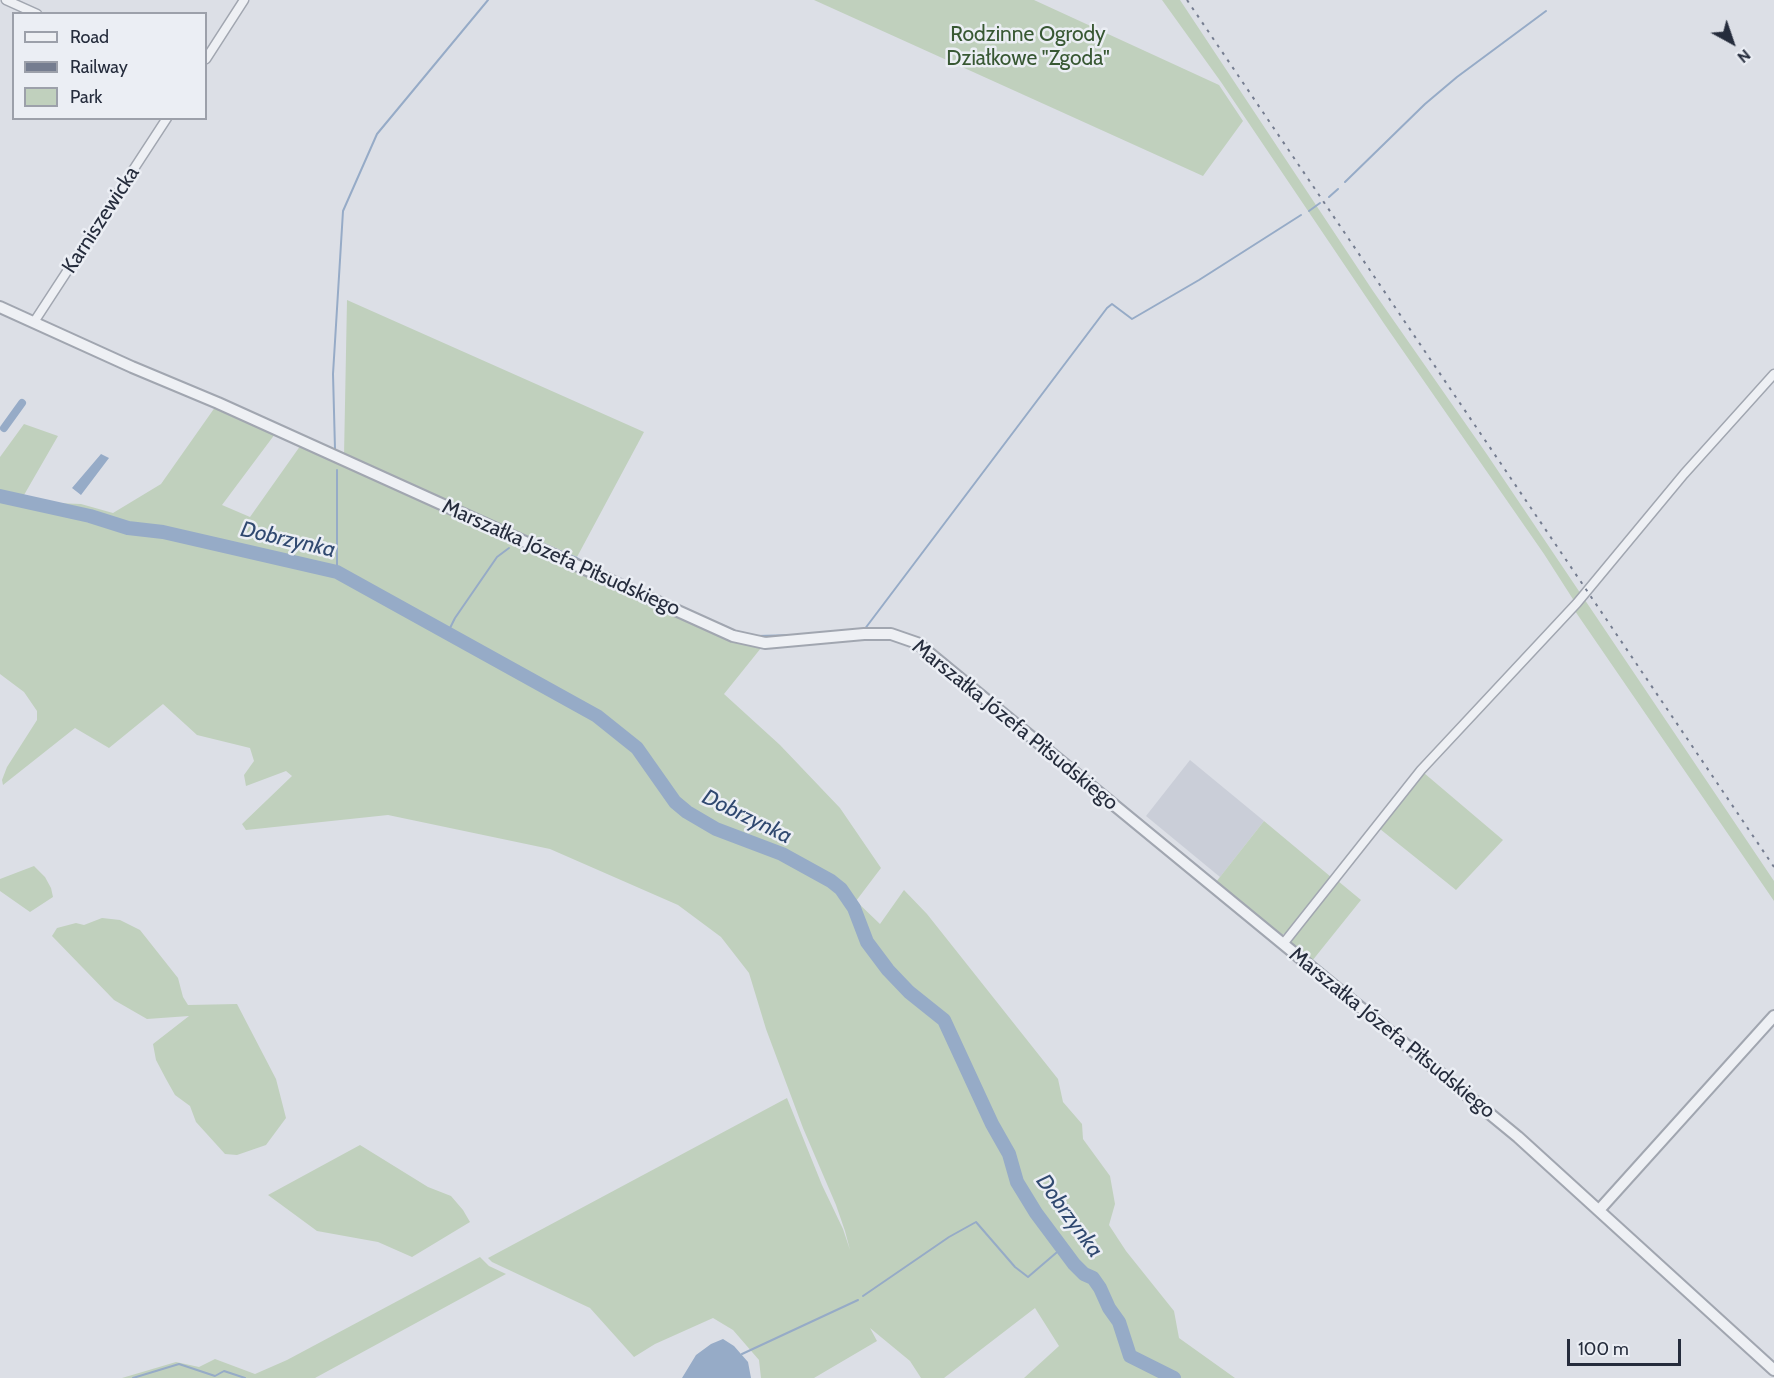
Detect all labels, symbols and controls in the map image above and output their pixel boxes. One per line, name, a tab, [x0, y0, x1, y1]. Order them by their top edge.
legend	[12, 12, 207, 120]
north arrow	[1702, 12, 1762, 72]
park label: Rodzinne Ogrody Działkowe "Zgoda"	[946, 22, 1110, 72]
text: Road	[70, 26, 109, 48]
text: N	[1733, 45, 1754, 67]
text: Railway	[70, 56, 128, 78]
text: Park	[70, 86, 102, 108]
street label: Karniszewicka	[57, 162, 145, 278]
street label: Marszałka Józefa Piłsudskiego	[438, 494, 684, 622]
water label: Dobrzynka	[238, 516, 338, 564]
street label: Marszałka Józefa Piłsudskiego	[907, 634, 1123, 816]
water label: Dobrzynka	[698, 784, 796, 850]
street label: Marszałka Józefa Piłsudskiego	[1284, 942, 1500, 1124]
water label: Dobrzynka	[1030, 1169, 1108, 1263]
scale bar	[1570, 1327, 1684, 1365]
text: 100 m	[1578, 1338, 1629, 1360]

